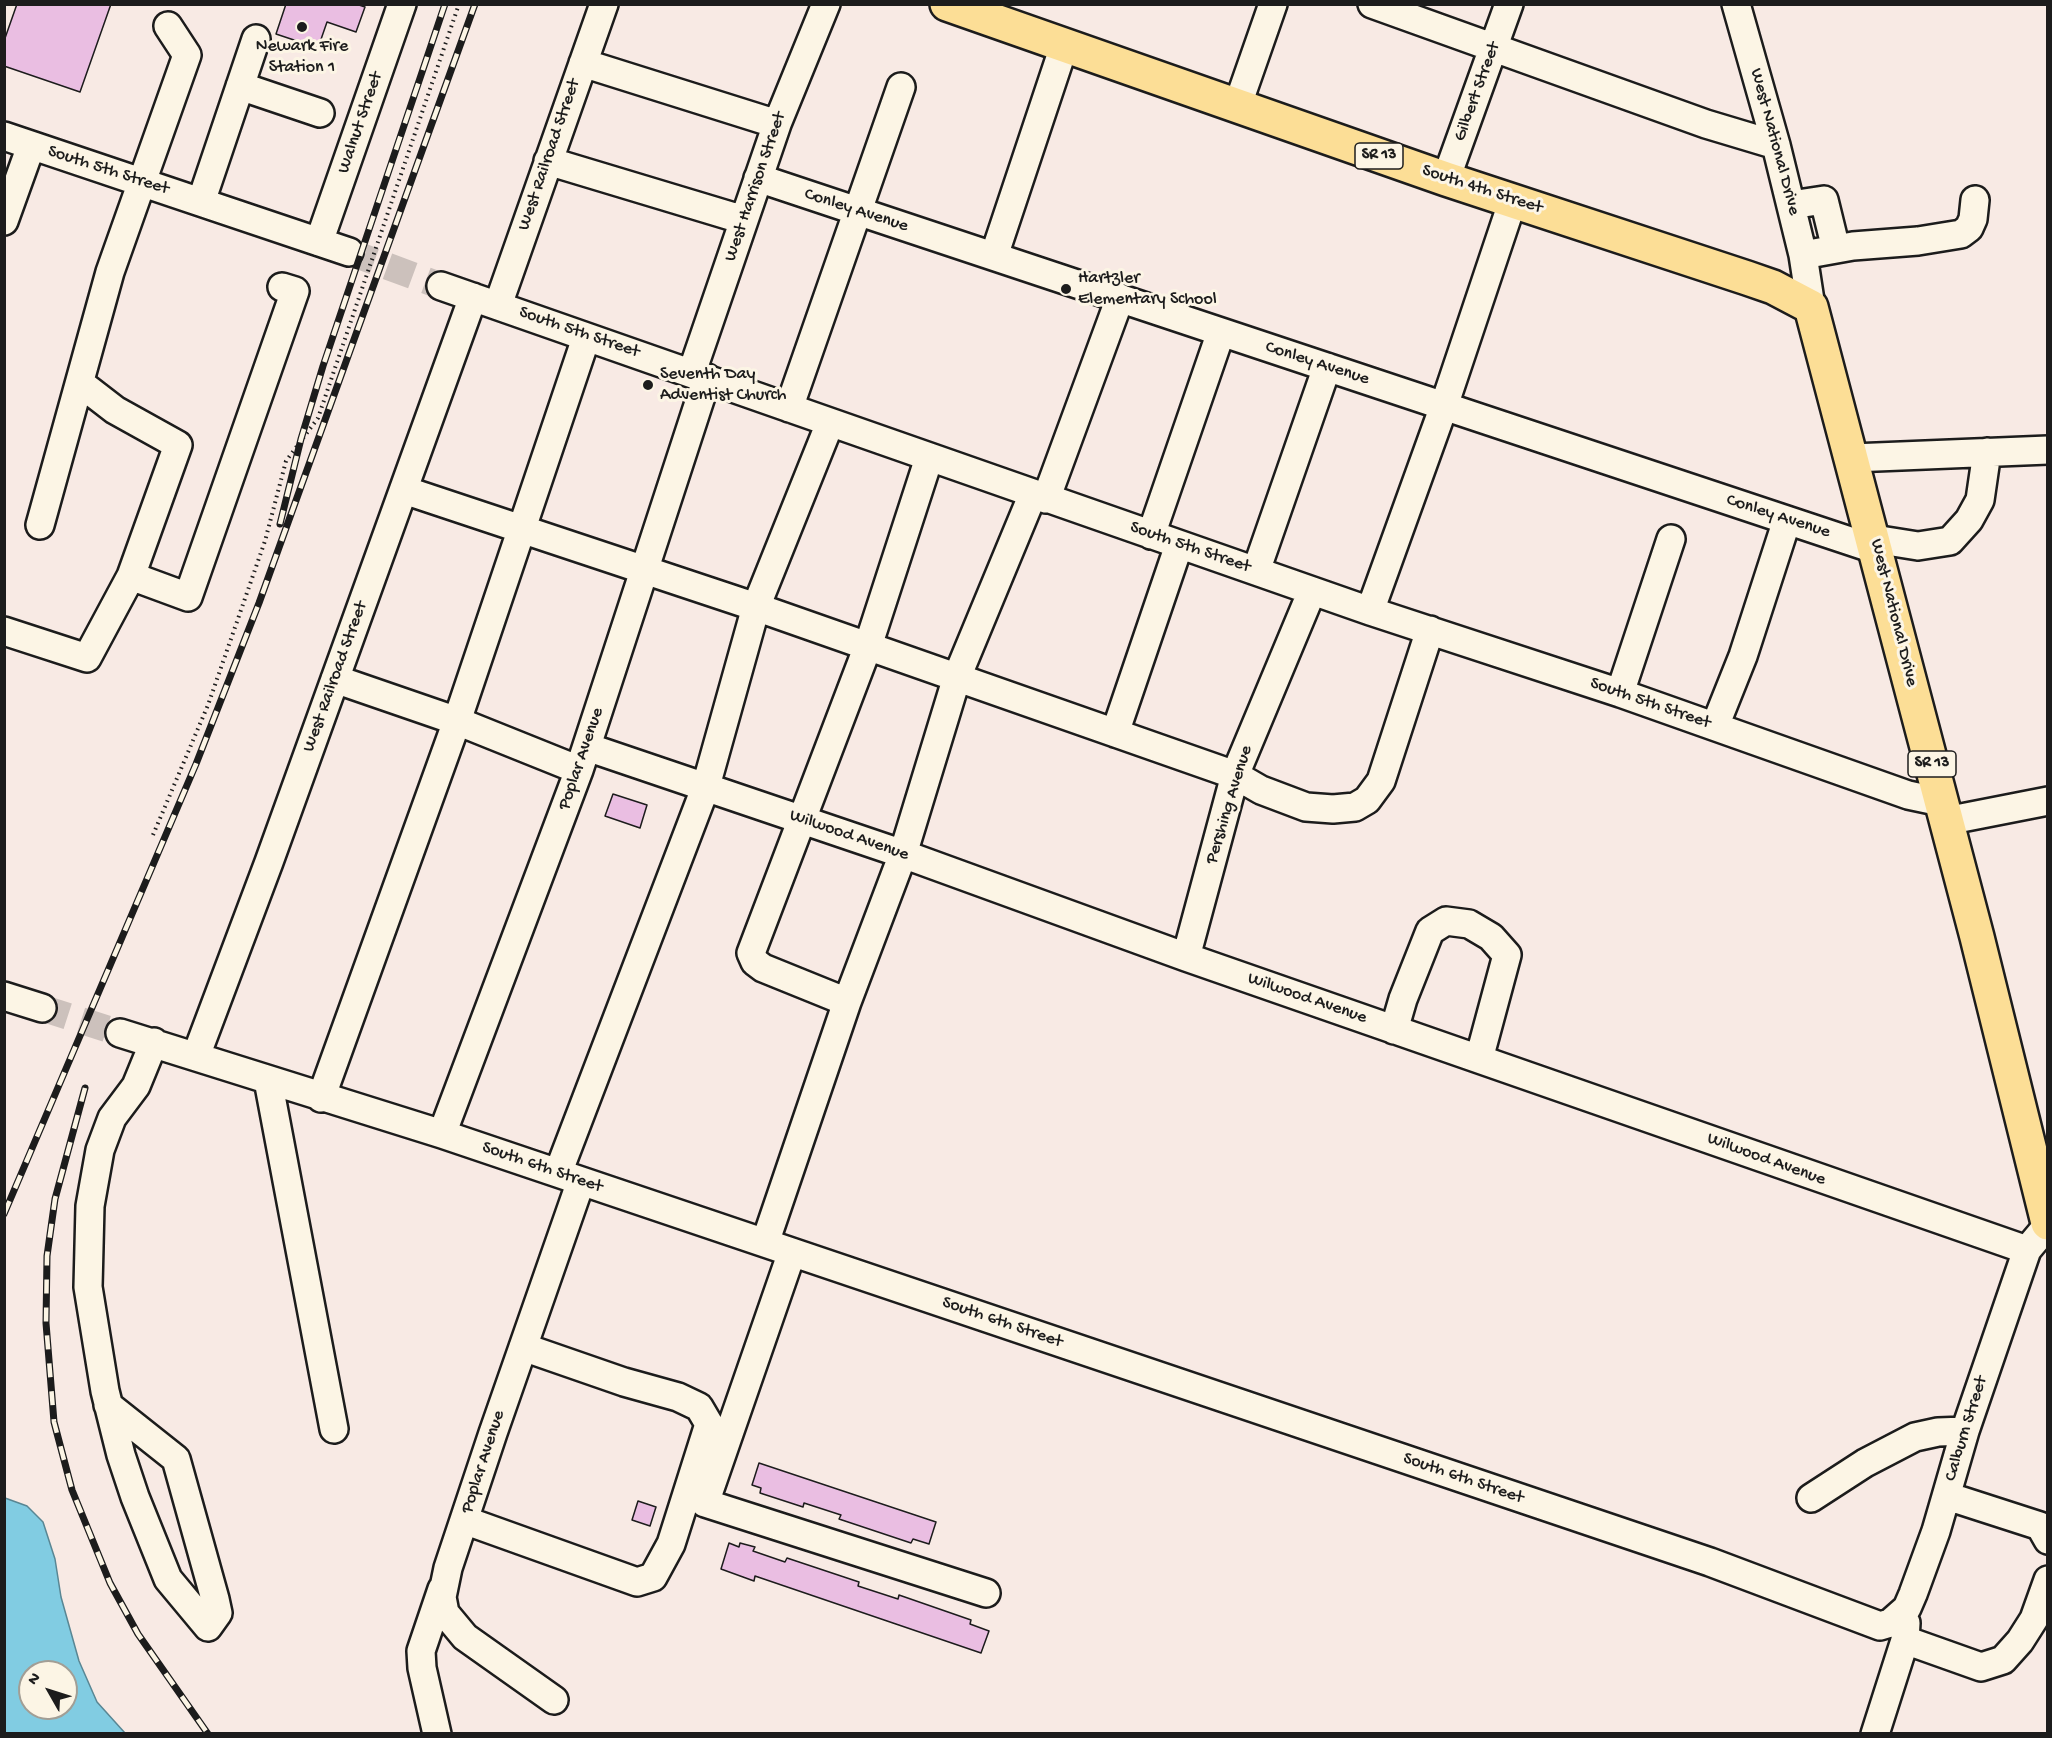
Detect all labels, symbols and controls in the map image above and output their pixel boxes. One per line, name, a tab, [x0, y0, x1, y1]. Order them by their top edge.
marker: Newark Fire Station 1	[295, 20, 309, 34]
place label: Newark Fire Station 1	[256, 36, 348, 78]
street label: Gilbert Street	[1450, 39, 1506, 145]
street label: West National Drive	[1744, 66, 1804, 218]
street label: Walnut Street	[334, 69, 388, 177]
street label: West Railroad Street	[514, 76, 586, 234]
street label: West Harrison Street	[720, 109, 792, 265]
street label: South 5th Street	[45, 141, 171, 201]
road number: SR 13	[1355, 143, 1403, 169]
street label: South 4th Street	[1419, 160, 1545, 220]
street label: Conley Avenue	[801, 184, 911, 238]
place label: Hartzler Elementary School	[1078, 268, 1217, 310]
marker: Hartzler Elementary School	[1059, 282, 1073, 296]
street label: South 5th Street	[516, 302, 642, 364]
street label: Conley Avenue	[1262, 337, 1372, 391]
place label: Seventh Day Adventist Church	[660, 364, 786, 406]
marker: Seventh Day Adventist Church	[641, 378, 655, 392]
street label: Conley Avenue	[1723, 490, 1833, 544]
street label: South 5th Street	[1127, 517, 1253, 579]
street label: West National Drive	[1864, 537, 1922, 689]
street label: West Railroad Street	[299, 599, 373, 755]
street label: South 5th Street	[1587, 673, 1713, 735]
street label: Poplar Avenue	[554, 705, 610, 813]
street label: Pershing Avenue	[1202, 743, 1258, 867]
road number: SR 13	[1908, 751, 1956, 777]
street label: Wilwood Avenue	[787, 805, 911, 867]
street label: Wilwood Avenue	[1245, 968, 1369, 1030]
street label: Wilwood Avenue	[1704, 1129, 1828, 1191]
street label: South 6th Street	[479, 1137, 605, 1199]
street label: South 6th Street	[939, 1292, 1065, 1354]
street label: Calburn Street	[1941, 1374, 1993, 1484]
street label: Poplar Avenue	[457, 1408, 511, 1516]
street label: South 6th Street	[1400, 1448, 1526, 1510]
north arrow	[18, 1660, 78, 1720]
text: N	[25, 1670, 46, 1690]

